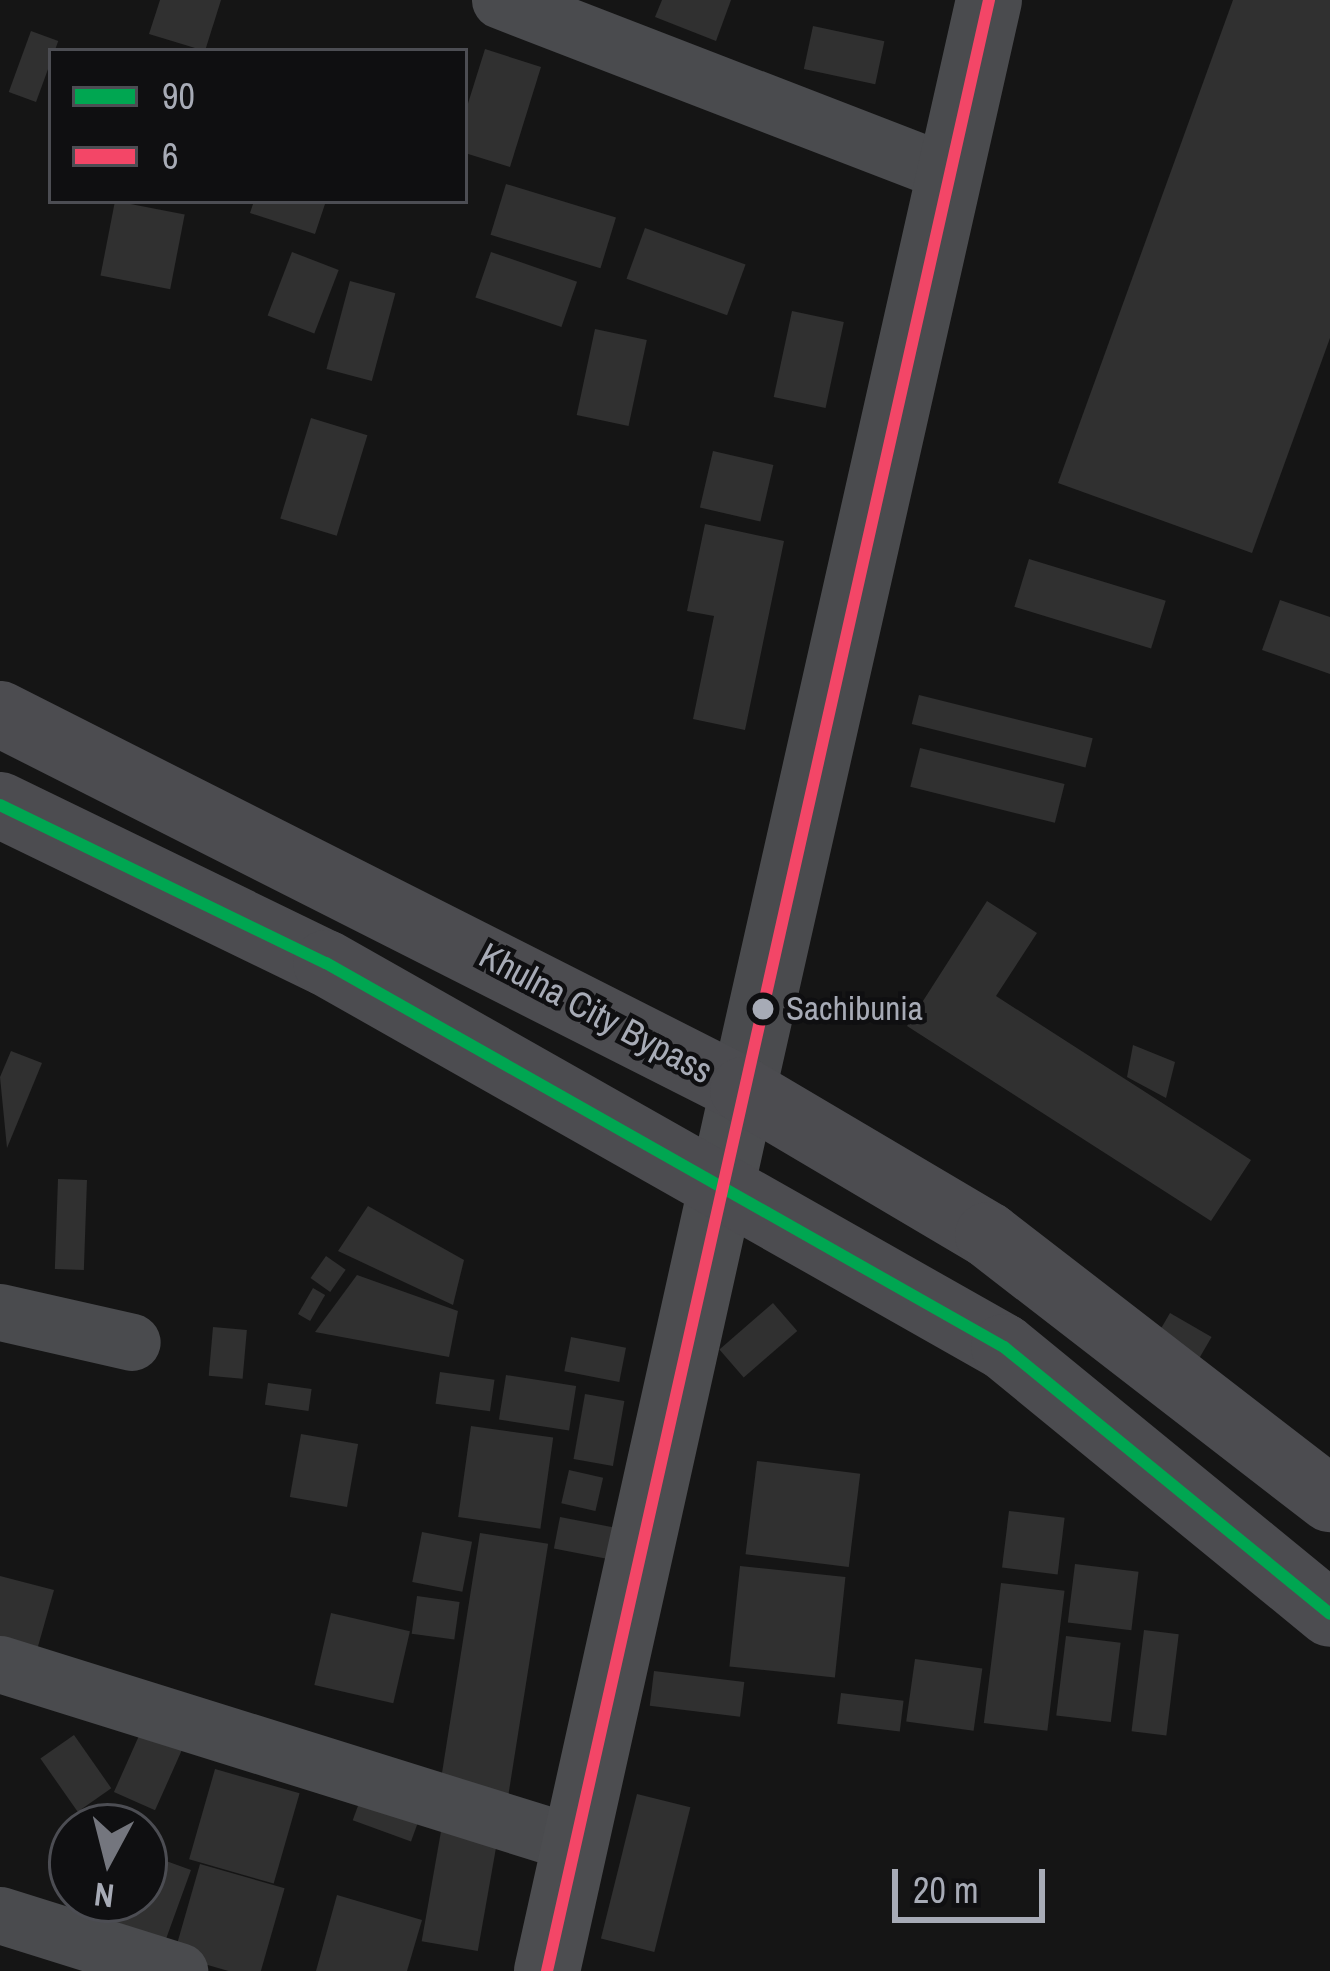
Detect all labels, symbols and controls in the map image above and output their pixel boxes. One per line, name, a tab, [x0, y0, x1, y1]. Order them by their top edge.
legend	[48, 48, 468, 204]
text: 90	[162, 72, 195, 120]
text: 6	[162, 132, 178, 180]
street label: Khulna City Bypass	[472, 933, 720, 1093]
place label: Sachibunia	[786, 989, 923, 1029]
marker: Sachibunia	[752, 998, 774, 1020]
north arrow	[48, 1803, 168, 1923]
scale bar	[898, 1845, 1051, 1919]
text: 20 m	[913, 1866, 979, 1914]
text: N	[92, 1873, 116, 1919]

